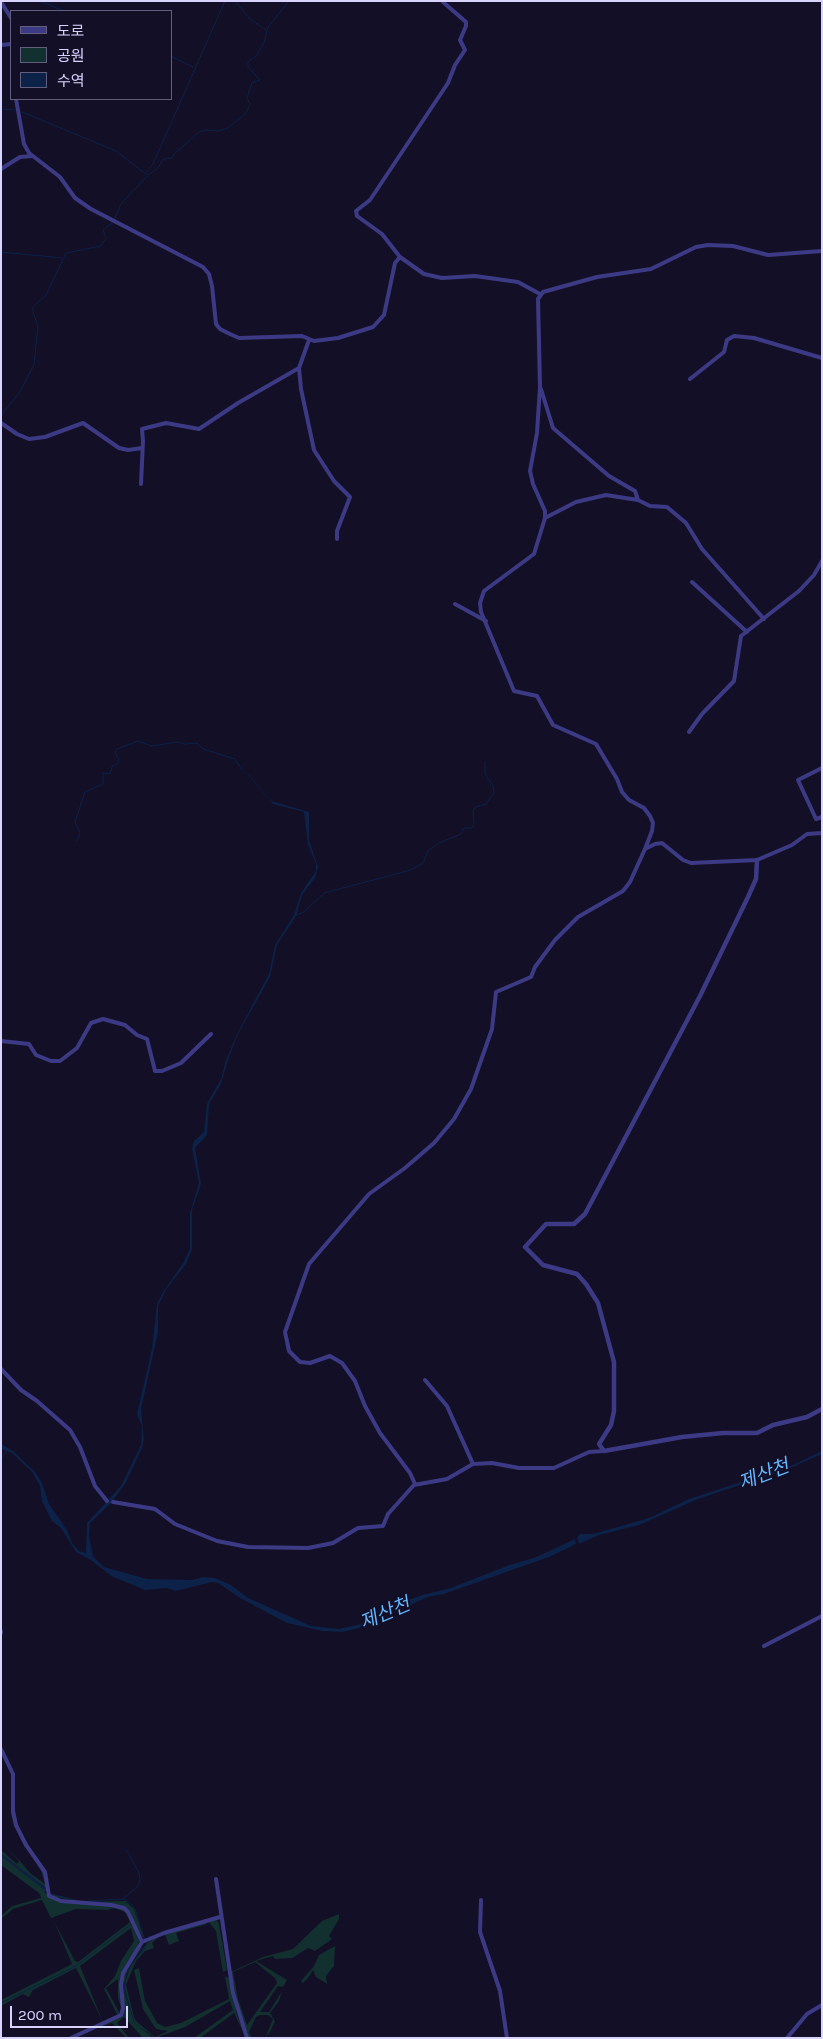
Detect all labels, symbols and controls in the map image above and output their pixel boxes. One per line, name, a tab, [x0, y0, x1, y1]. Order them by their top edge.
legend	[10, 10, 172, 100]
text: 도로	[57, 22, 85, 40]
text: 공원	[57, 47, 85, 65]
text: 수역	[57, 72, 85, 90]
water label: 제산천	[735, 1455, 793, 1495]
water label: 제산천	[356, 1593, 414, 1635]
scale bar	[12, 1996, 130, 2028]
text: 200 m	[18, 2006, 62, 2024]

